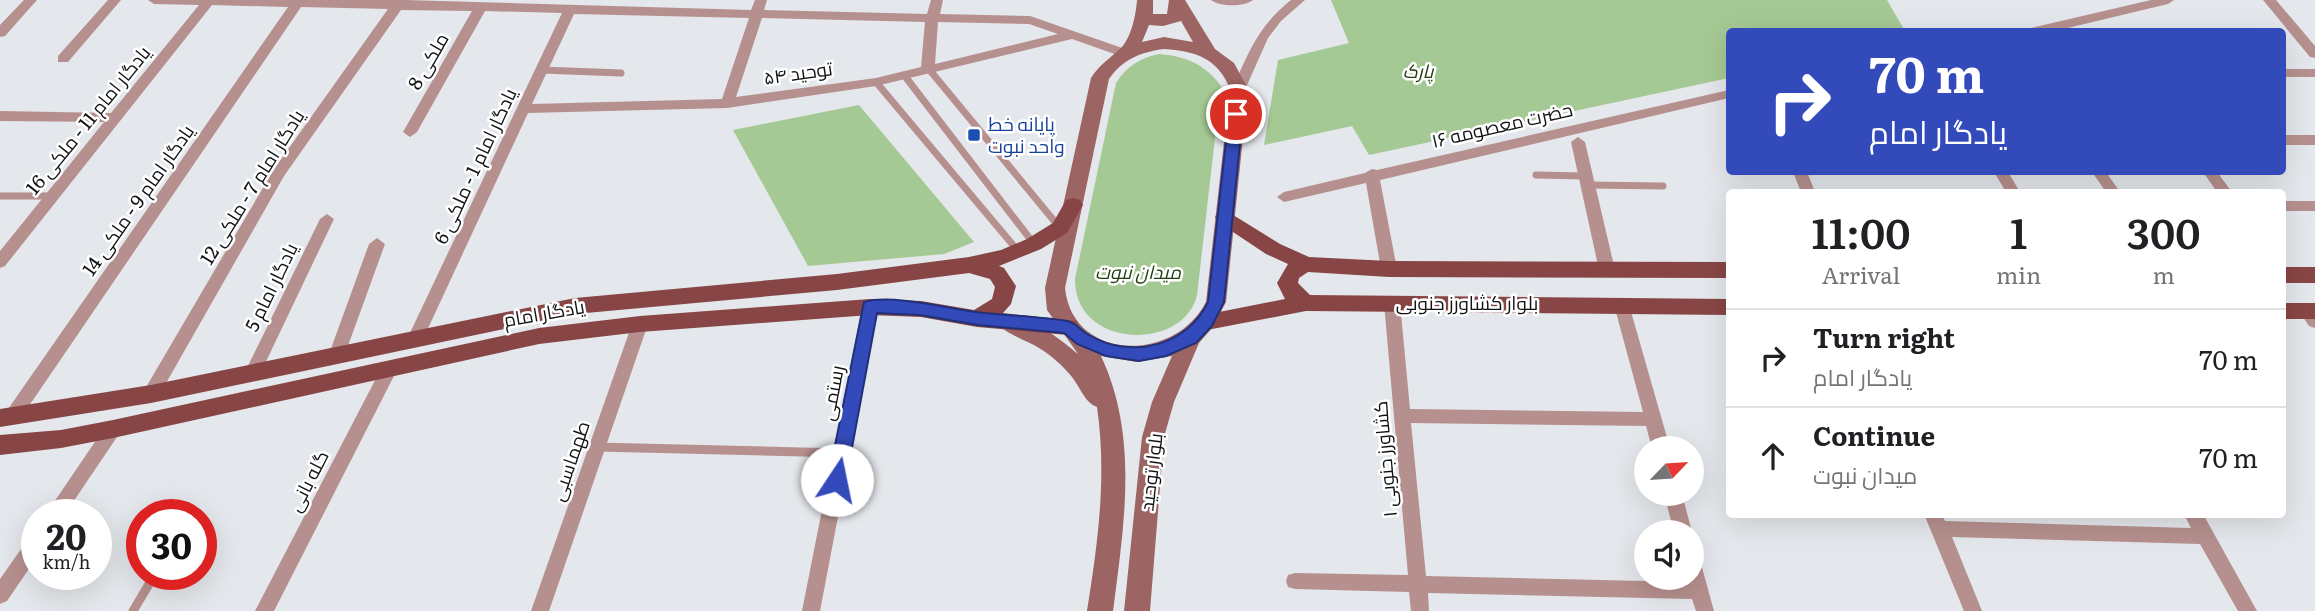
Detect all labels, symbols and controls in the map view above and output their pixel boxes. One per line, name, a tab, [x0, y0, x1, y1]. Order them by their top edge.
street label: ملکی 8	[400, 27, 455, 94]
text: 70 m	[1869, 35, 1984, 108]
street label: یادگار امام 11 - ملکی 16	[18, 39, 157, 201]
street label: توحید ۵۴	[762, 53, 834, 91]
park label: پارک	[1403, 56, 1434, 84]
icon: right	[1754, 56, 1845, 147]
street label: یادگار امام 1 - ملکی 6	[426, 83, 523, 249]
pin	[1206, 84, 1266, 144]
street label: حضرت معصومه ۱۶	[1428, 94, 1575, 154]
icon: arrive	[1217, 95, 1255, 133]
street label: یادگار امام 7 - ملکی 12	[192, 103, 311, 270]
text: یادگار امام	[1869, 106, 2007, 154]
place label: پایانه خط واحد نبوت	[988, 109, 1065, 159]
street label: یادگار امام 9 - ملکی 14	[75, 118, 201, 281]
marker: پایانه خط واحد نبوت	[966, 127, 982, 143]
text: 11:00	[1812, 200, 1910, 262]
text: 1	[2010, 200, 2027, 262]
text: 300	[2127, 200, 2200, 262]
street label: یادگار امام 5	[237, 238, 304, 336]
park label: میدان نبوت	[1095, 257, 1182, 285]
text: Arrival	[1822, 257, 1900, 291]
text: min	[1996, 257, 2041, 291]
text: m	[2152, 257, 2175, 291]
street label: بلوار کشاورز جنوبی	[1396, 288, 1538, 316]
street label: یادگار امام	[501, 291, 587, 334]
text: Turn right	[1813, 317, 1955, 356]
icon: right	[1754, 339, 1792, 377]
text: 70 m	[2199, 339, 2258, 378]
text: یادگار امام	[1813, 359, 1912, 393]
street label: رستمی	[812, 363, 850, 423]
street label: کشاورز جنوبی ۱	[1365, 400, 1403, 518]
text: Continue	[1813, 415, 1935, 454]
street label: طهماسبی	[542, 417, 596, 505]
street label: بلوار توحید	[1131, 431, 1169, 512]
north arrow	[1634, 436, 1704, 506]
map controls	[1634, 436, 1704, 590]
icon: ahead	[1754, 437, 1792, 475]
text: 70 m	[2199, 437, 2258, 476]
position arrow	[800, 443, 874, 517]
street label: گله بانی	[280, 445, 335, 516]
text: میدان نبوت	[1813, 457, 1917, 491]
speed limit sign: 30	[126, 499, 217, 590]
text: 20	[46, 509, 87, 561]
button: sound	[1634, 520, 1704, 590]
text: km/h	[43, 548, 90, 575]

